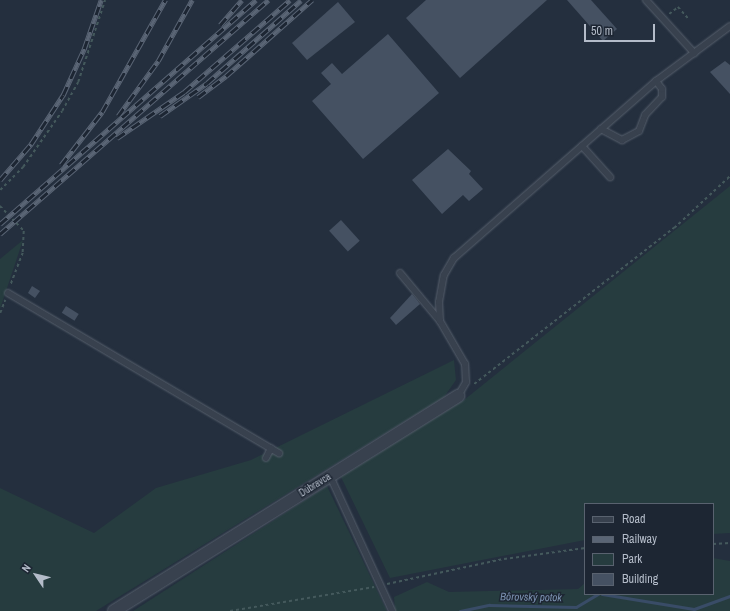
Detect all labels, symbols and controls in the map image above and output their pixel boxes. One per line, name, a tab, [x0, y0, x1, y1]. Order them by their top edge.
scale bar	[586, 16, 657, 42]
text: 50 m	[591, 23, 613, 39]
street label: Dúbravca	[297, 471, 333, 499]
legend	[584, 503, 714, 595]
text: Road	[622, 511, 646, 527]
text: Railway	[622, 531, 657, 547]
text: Park	[622, 551, 642, 567]
north arrow	[16, 555, 56, 595]
text: N	[19, 561, 34, 575]
text: Building	[622, 571, 658, 587]
water label: Bôrovský potok	[500, 590, 562, 604]

